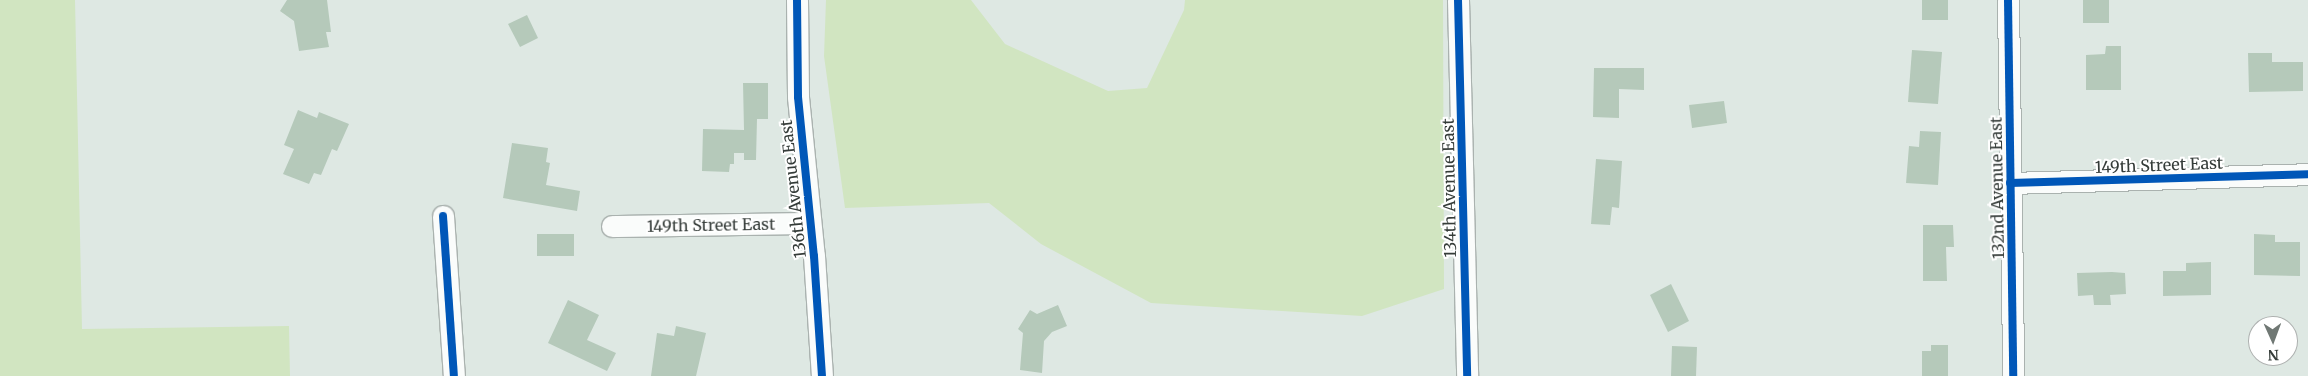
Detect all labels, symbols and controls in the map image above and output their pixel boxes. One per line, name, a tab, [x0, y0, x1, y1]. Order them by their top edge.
street label: 132nd Avenue East	[1986, 117, 2008, 259]
street label: 134th Avenue East	[1438, 118, 1460, 258]
street label: 136th Avenue East	[776, 119, 810, 259]
street label: 149th Street East	[2095, 153, 2223, 177]
street label: 149th Street East	[647, 214, 775, 236]
north arrow	[2248, 316, 2298, 366]
text: N	[2268, 346, 2279, 364]

